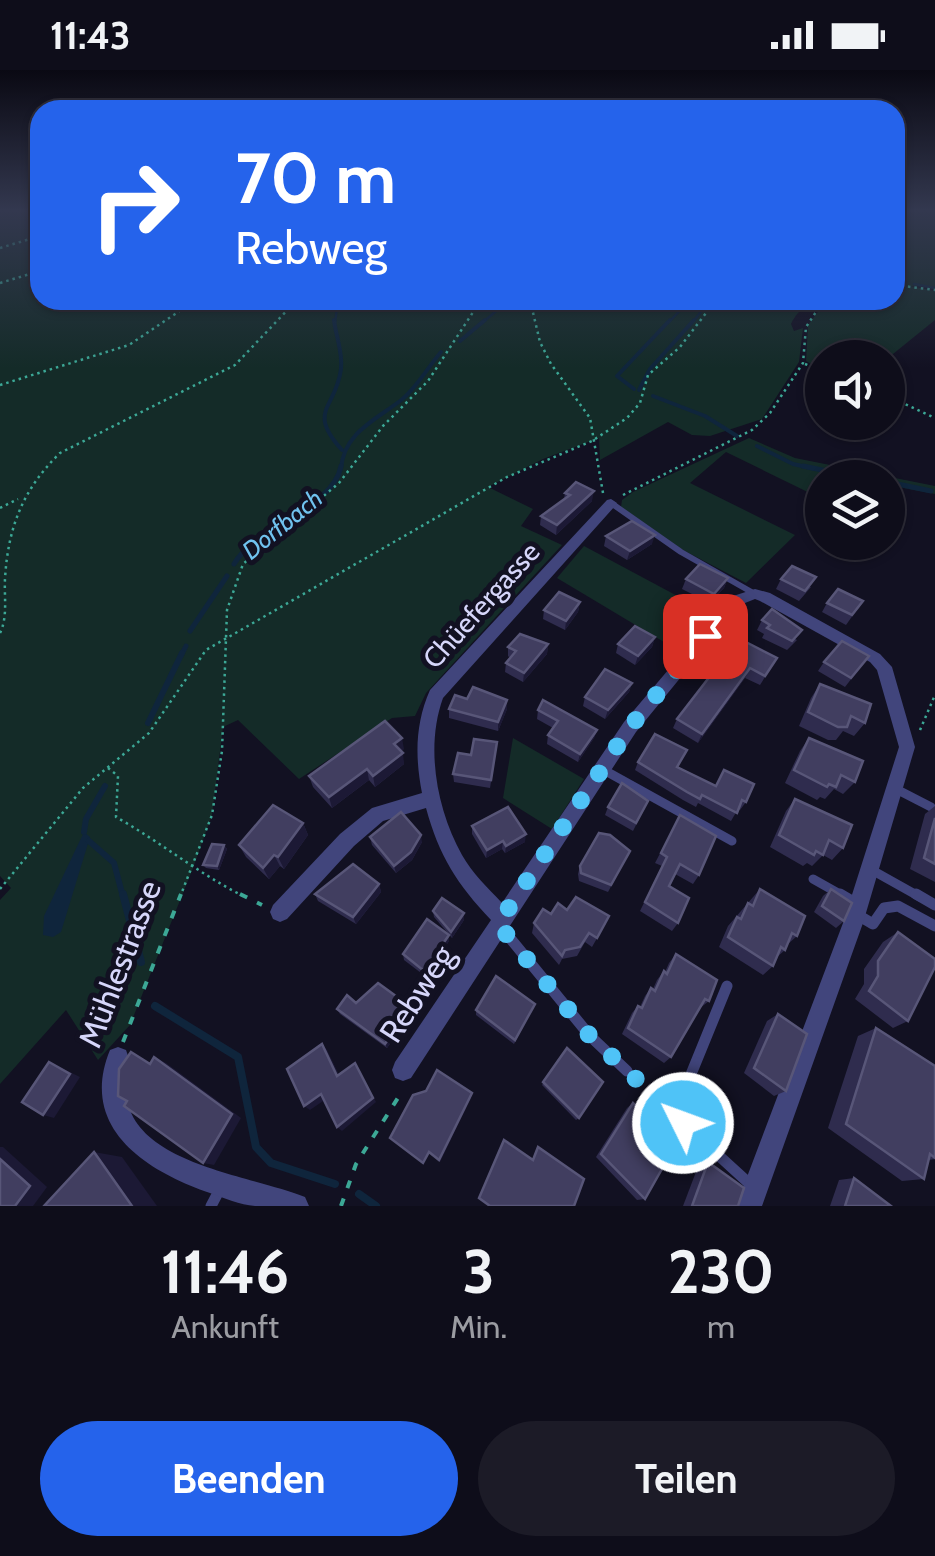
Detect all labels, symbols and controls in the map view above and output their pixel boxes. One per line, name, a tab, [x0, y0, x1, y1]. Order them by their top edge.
text: 11:43	[50, 12, 131, 59]
text: 70 m	[235, 135, 396, 221]
icon: right	[70, 140, 200, 270]
text: Rebweg	[235, 221, 387, 275]
map controls	[805, 340, 905, 560]
button: sound	[805, 340, 905, 440]
button: layers	[805, 460, 905, 560]
water label: Dorfbach	[236, 483, 328, 565]
street label: Chüefergasse	[415, 535, 547, 675]
pin	[663, 594, 748, 679]
icon: arrive	[678, 609, 733, 664]
street label: Mühlestrasse	[70, 875, 169, 1053]
street label: Rebweg	[371, 937, 463, 1050]
position arrow	[631, 1071, 735, 1175]
text: 11:46	[161, 1235, 289, 1308]
text: 3	[462, 1235, 495, 1308]
text: 230	[668, 1235, 774, 1308]
text: Ankunft	[171, 1307, 279, 1346]
text: Min.	[450, 1307, 507, 1346]
text: m	[707, 1307, 735, 1346]
button: Beenden	[40, 1421, 458, 1536]
button: Teilen	[478, 1421, 895, 1536]

